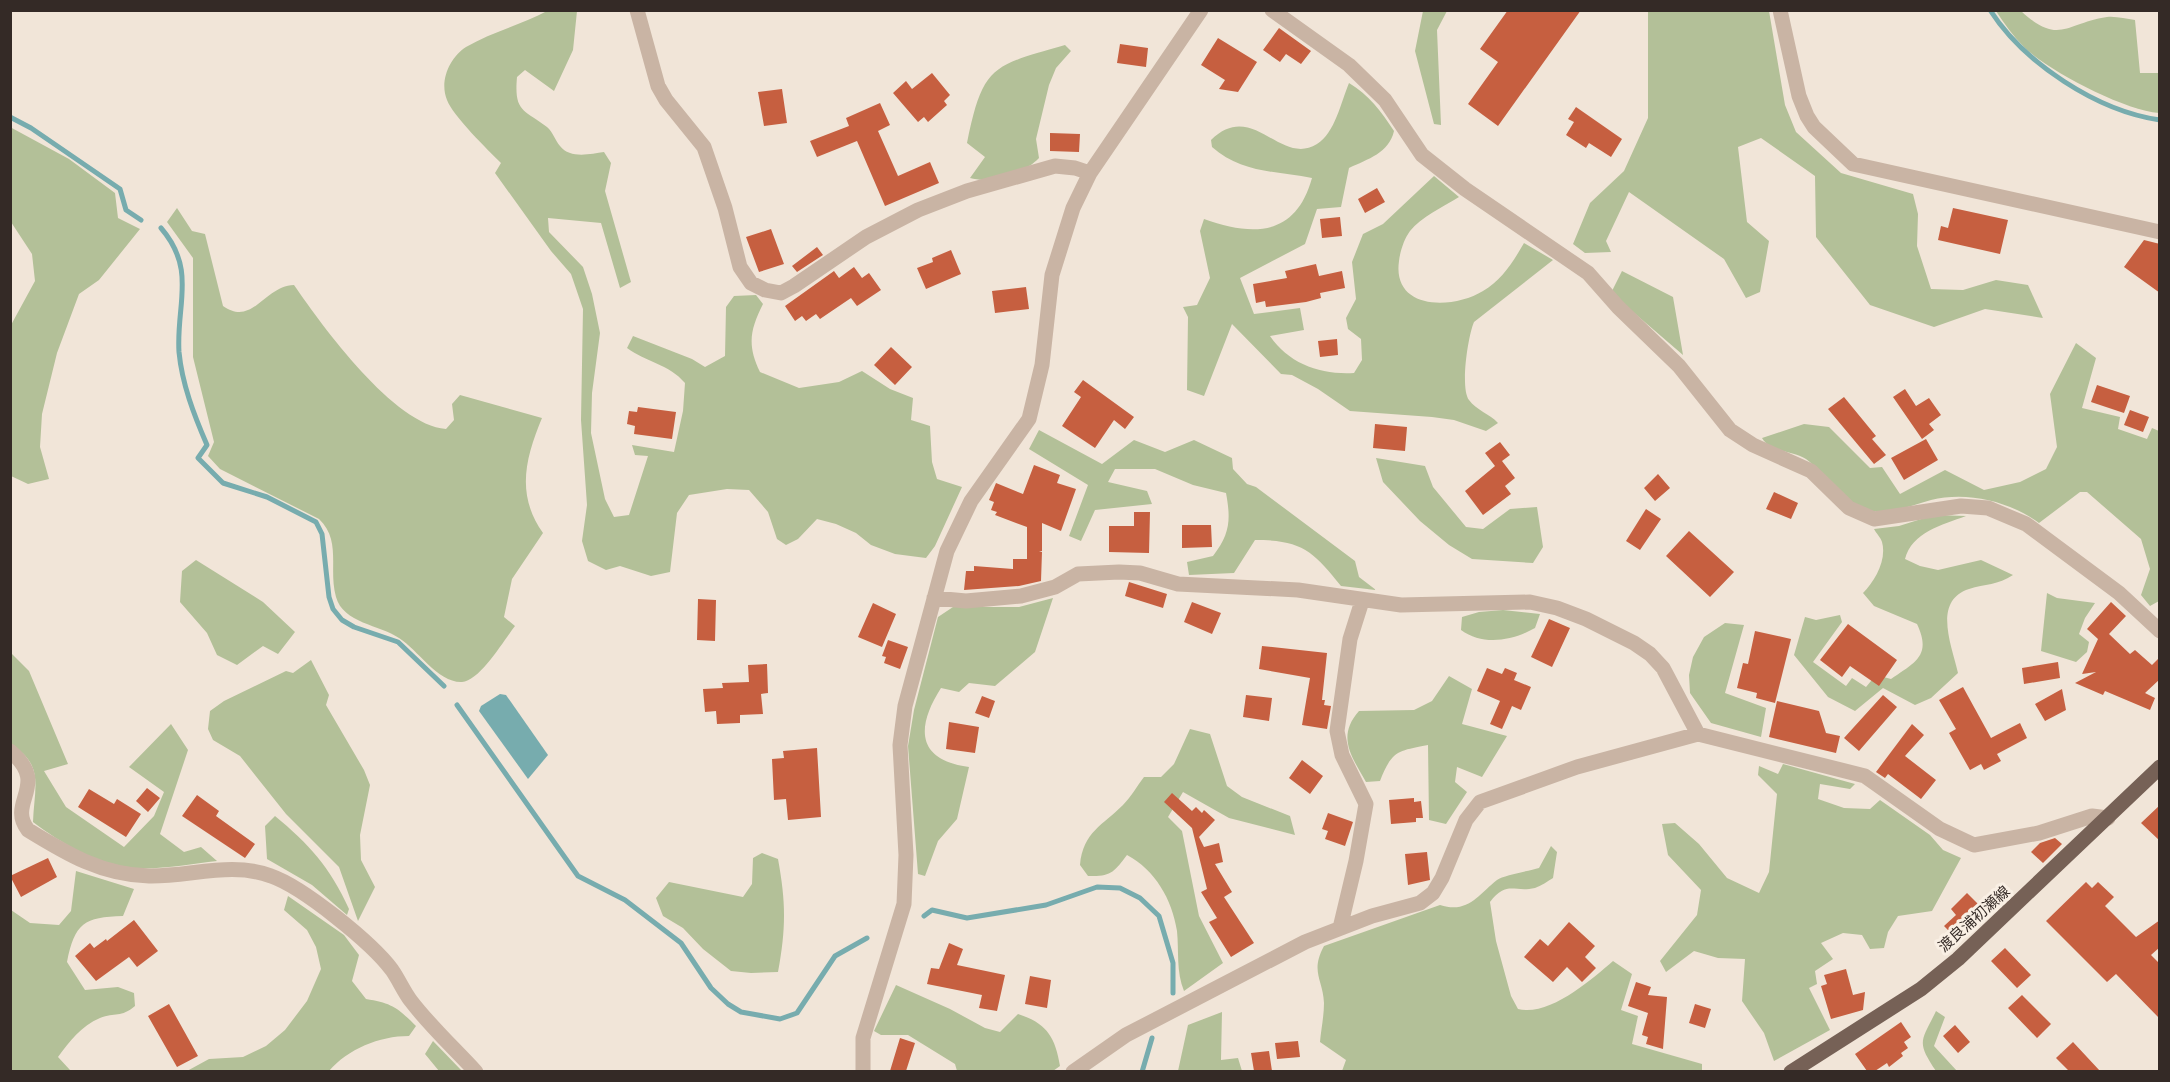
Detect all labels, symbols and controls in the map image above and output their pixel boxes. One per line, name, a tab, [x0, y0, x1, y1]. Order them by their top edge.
street label: 渡良浦初瀬線	[1935, 882, 2013, 955]

